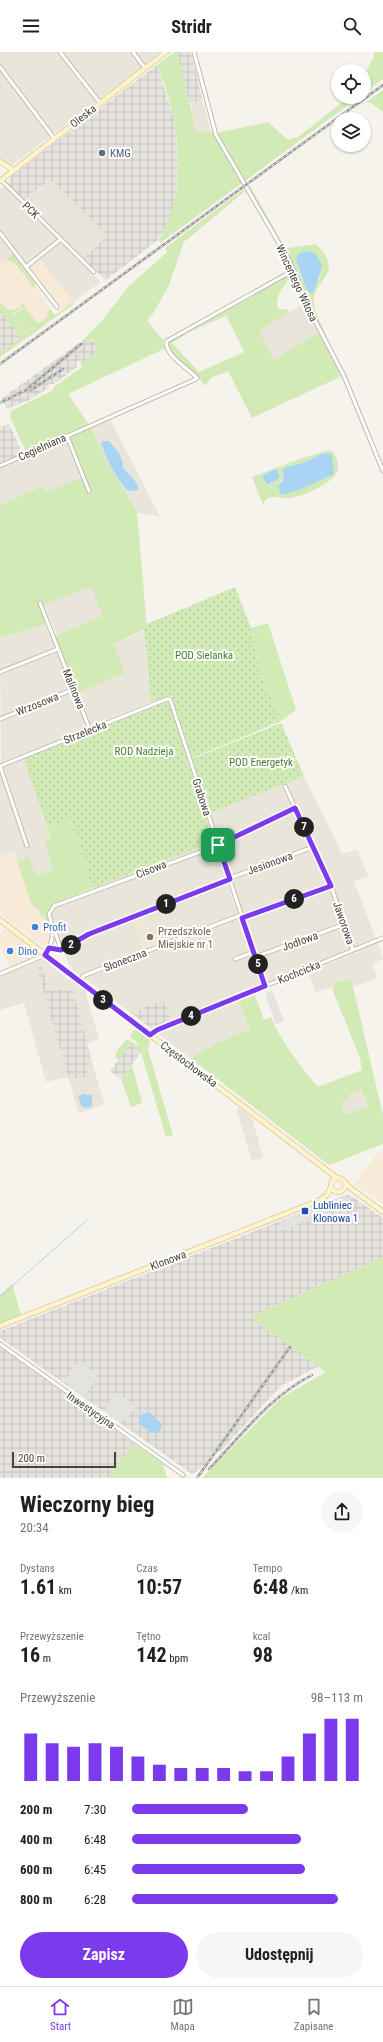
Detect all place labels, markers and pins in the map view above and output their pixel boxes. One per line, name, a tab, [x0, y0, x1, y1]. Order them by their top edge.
place label: KMG	[110, 147, 131, 160]
marker: KMG	[97, 148, 107, 158]
pin: 7	[294, 817, 314, 837]
pin	[201, 828, 235, 862]
pin: 6	[284, 889, 304, 909]
pin: 1	[156, 894, 176, 914]
place label: Profit	[43, 921, 67, 934]
marker: Profit	[30, 922, 40, 932]
place label: Przedszkole Miejskie nr 1	[158, 925, 213, 951]
marker: Przedszkole Miejskie nr 1	[145, 932, 155, 942]
pin: 2	[61, 935, 81, 955]
place label: Dino	[18, 945, 38, 958]
marker: Dino	[5, 946, 15, 956]
pin: 5	[248, 954, 268, 974]
pin: 3	[93, 990, 113, 1010]
pin: 4	[181, 1006, 201, 1026]
place label: Lubliniec Klonowa 1	[313, 1199, 358, 1225]
marker: Lubliniec Klonowa 1	[300, 1206, 310, 1216]

